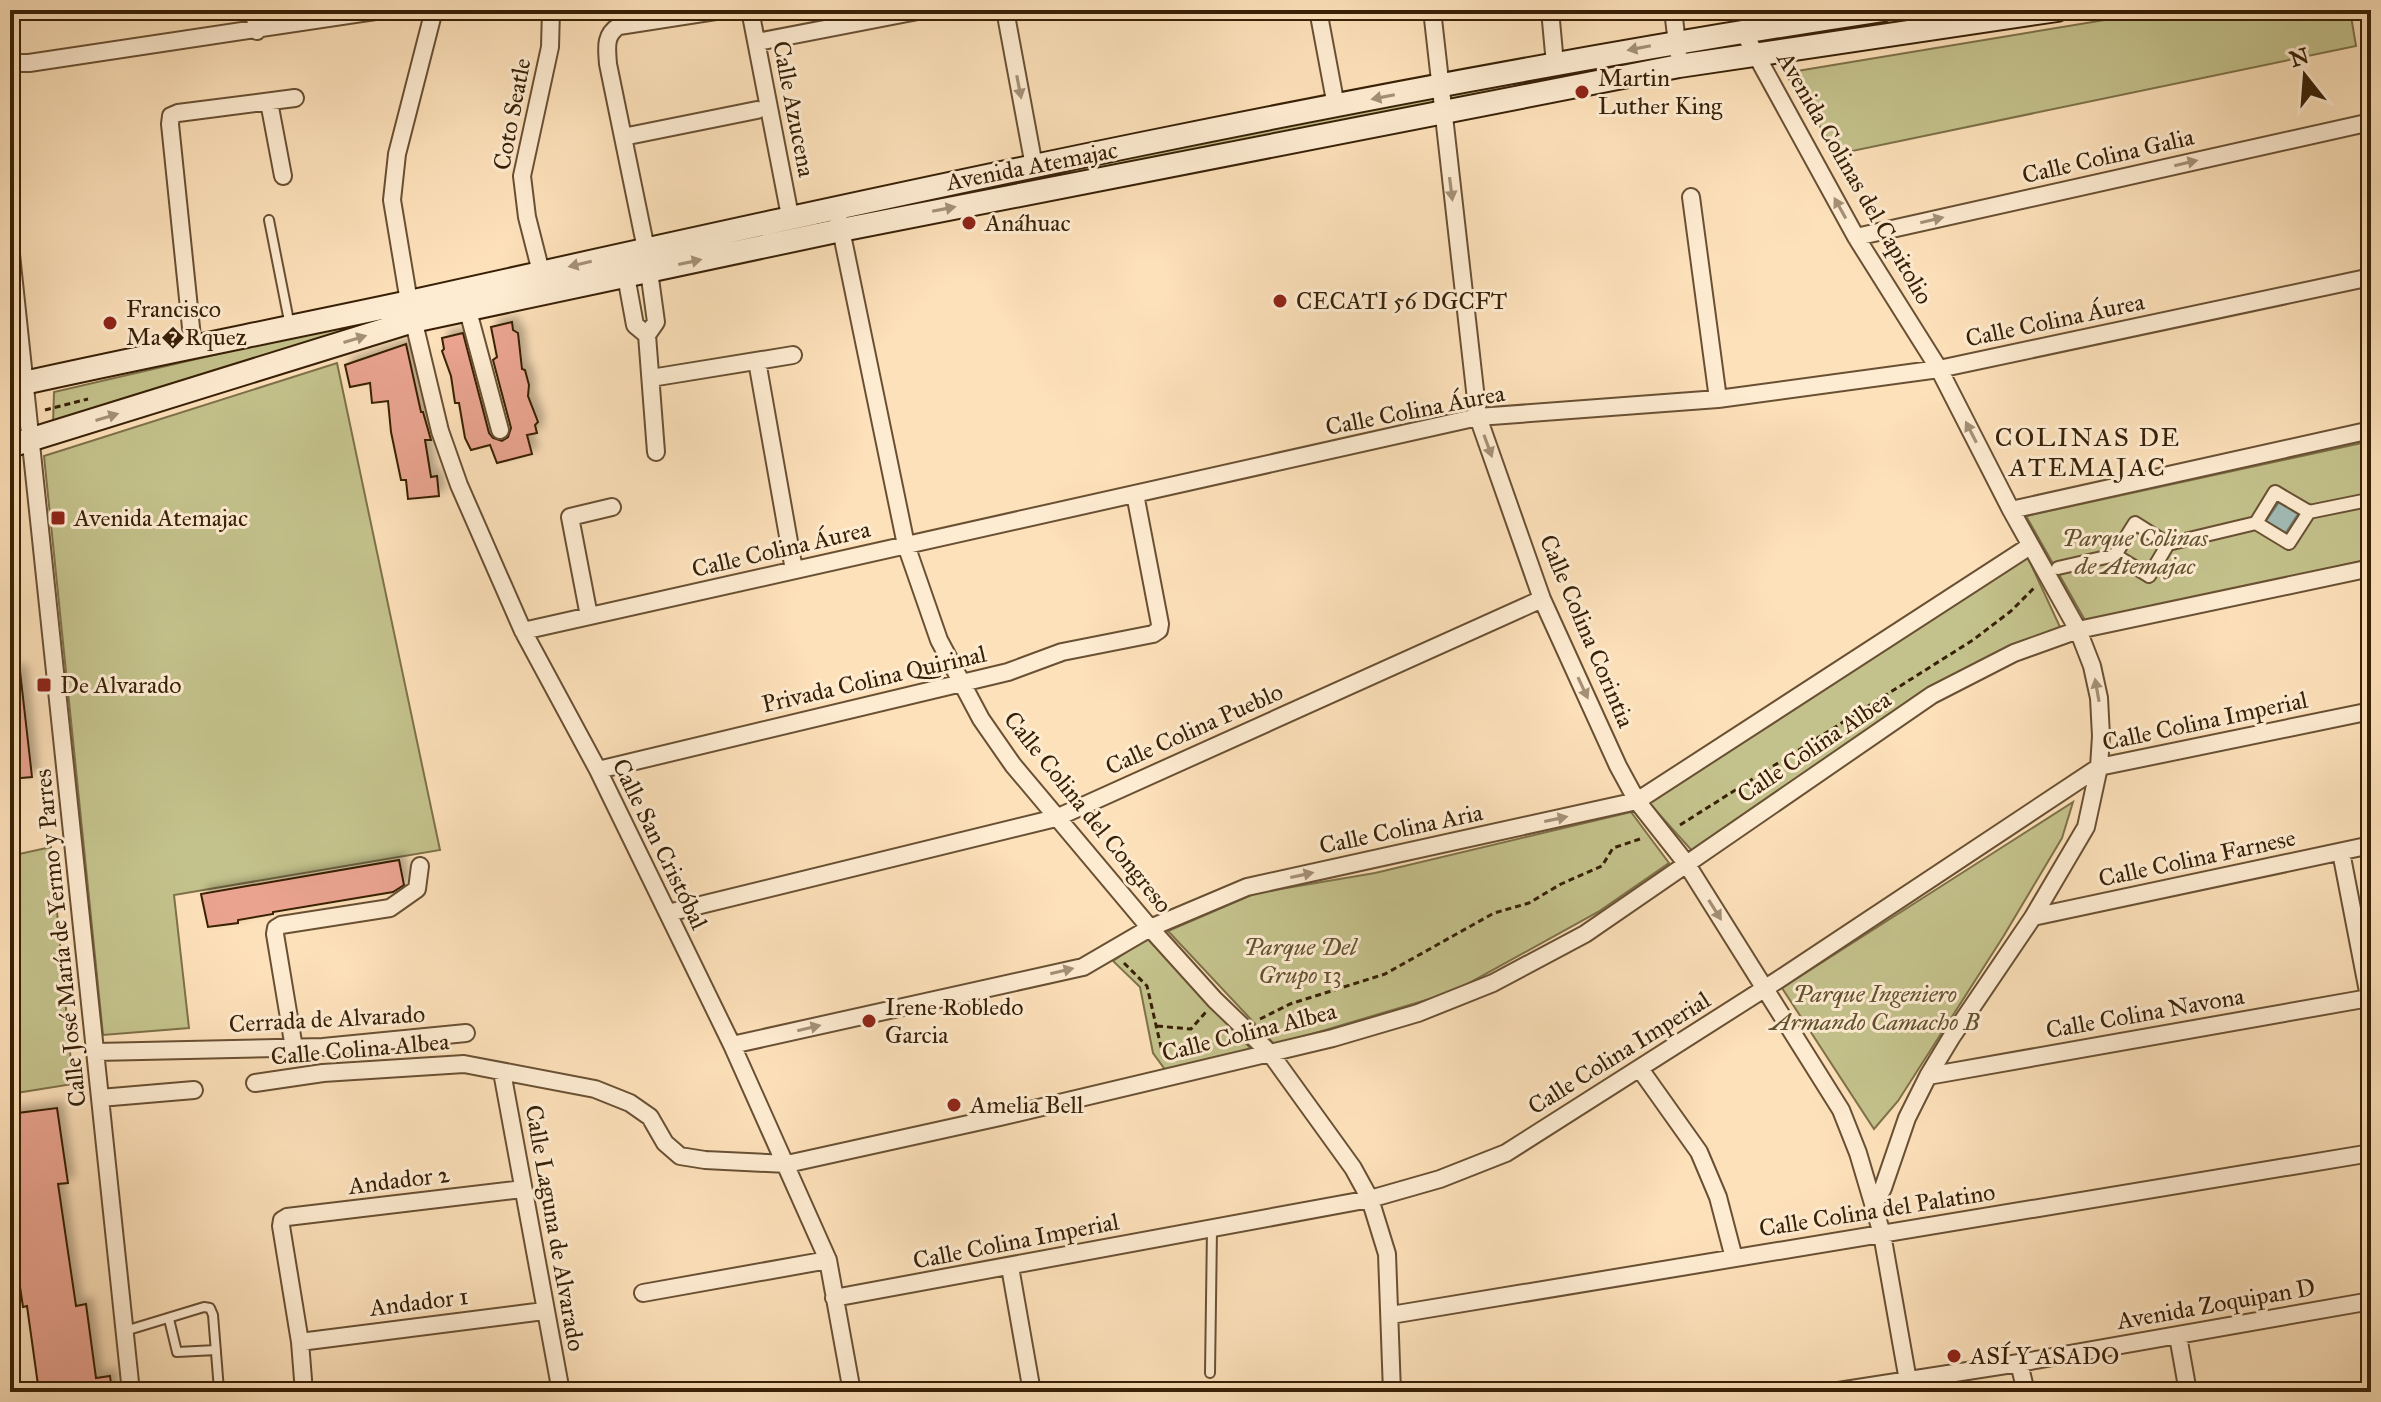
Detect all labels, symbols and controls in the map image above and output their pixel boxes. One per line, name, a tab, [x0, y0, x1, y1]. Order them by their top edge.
north arrow	[2265, 36, 2345, 116]
street label: Calle Azucena	[766, 38, 822, 180]
text: N	[2286, 42, 2312, 73]
one-way arrow	[1626, 43, 1651, 55]
street label: Avenida Colinas del Capitolio	[1770, 46, 1940, 310]
street label: Coto Seatle	[486, 55, 538, 173]
place label: Martin Luther King	[1598, 63, 1723, 121]
one-way arrow	[1013, 74, 1026, 99]
marker: Martin Luther King	[1573, 83, 1591, 101]
one-way arrow	[1370, 91, 1395, 103]
street label: Calle Colina Galia	[2019, 121, 2198, 190]
street label: Avenida Atemajac	[943, 135, 1120, 198]
one-way arrow	[2174, 156, 2199, 169]
one-way arrow	[1445, 177, 1458, 202]
one-way arrow	[1833, 196, 1847, 219]
one-way arrow	[932, 203, 957, 215]
place label: Anáhuac	[984, 208, 1071, 238]
one-way arrow	[1920, 213, 1945, 226]
marker: Anáhuac	[960, 214, 978, 232]
one-way arrow	[678, 255, 703, 268]
one-way arrow	[568, 258, 593, 271]
place label: CECATI 56 DGCFT	[1296, 286, 1507, 316]
street label: Calle Colina Áurea	[1963, 286, 2148, 354]
marker: CECATI 56 DGCFT	[1271, 292, 1289, 310]
place label: Francisco Ma�Rquez	[126, 294, 247, 352]
marker: Francisco Ma�Rquez	[101, 314, 119, 332]
one-way arrow	[343, 332, 367, 345]
street label: Calle Colina Áurea	[1323, 378, 1508, 442]
one-way arrow	[95, 411, 119, 423]
one-way arrow	[1964, 421, 1977, 444]
district label: COLINAS DE ATEMAJAC	[1995, 421, 2181, 483]
one-way arrow	[1482, 434, 1495, 458]
place label: Avenida Atemajac	[73, 503, 248, 533]
marker: Avenida Atemajac	[49, 509, 67, 527]
street label: Calle Colina Áurea	[689, 514, 874, 584]
park label: Parque Colinas de Atemajac	[2062, 523, 2209, 581]
street label: Calle Colina Corintia	[1533, 530, 1642, 733]
street label: Privada Colina Quirinal	[759, 638, 990, 719]
place label: De Alvarado	[60, 670, 182, 700]
marker: De Alvarado	[35, 676, 53, 694]
street label: Calle Colina Pueblo	[1101, 676, 1287, 782]
one-way arrow	[1576, 676, 1589, 699]
one-way arrow	[2090, 677, 2102, 702]
street label: Calle Colina Albea	[1731, 684, 1897, 809]
street label: Calle Colina Imperial	[2100, 684, 2311, 757]
street label: Calle Colina del Congreso	[997, 705, 1179, 919]
street label: Calle San Cristóbal	[606, 754, 715, 935]
street label: Calle José María de Yermo y Parres	[27, 768, 93, 1108]
street label: Calle Colina Aria	[1317, 797, 1486, 861]
one-way arrow	[1544, 812, 1569, 825]
street label: Calle Colina Farnese	[2096, 822, 2298, 894]
one-way arrow	[1290, 868, 1315, 881]
one-way arrow	[1708, 899, 1722, 921]
park label: Parque Del Grupo 13	[1244, 932, 1359, 990]
one-way arrow	[1050, 964, 1075, 977]
park label: Parque Ingeniero Armando Camacho B	[1767, 979, 1980, 1037]
street label: Calle Colina Navona	[2043, 981, 2247, 1045]
street label: Calle Colina Imperial	[1522, 985, 1716, 1121]
place label: Irene Robledo Garcia	[885, 992, 1024, 1050]
street label: Calle Colina Albea	[1159, 996, 1340, 1068]
street label: Cerrada de Alvarado	[228, 999, 426, 1039]
marker: Irene Robledo Garcia	[860, 1012, 878, 1030]
one-way arrow	[796, 1021, 821, 1034]
street label: Calle Colina Albea	[270, 1026, 451, 1072]
place label: Amelia Bell	[969, 1090, 1084, 1120]
marker: Amelia Bell	[945, 1096, 963, 1114]
street label: Calle Laguna de Alvarado	[519, 1102, 591, 1354]
street label: Andador 2	[346, 1159, 451, 1201]
street label: Calle Colina del Palatino	[1757, 1177, 1997, 1243]
street label: Calle Colina Imperial	[910, 1206, 1122, 1276]
street label: Avenida Zoquipan D	[2114, 1272, 2317, 1336]
street label: Andador 1	[367, 1281, 470, 1323]
place label: ASÍ Y ASADO	[1969, 1341, 2119, 1371]
marker: ASÍ Y ASADO	[1945, 1347, 1963, 1365]

